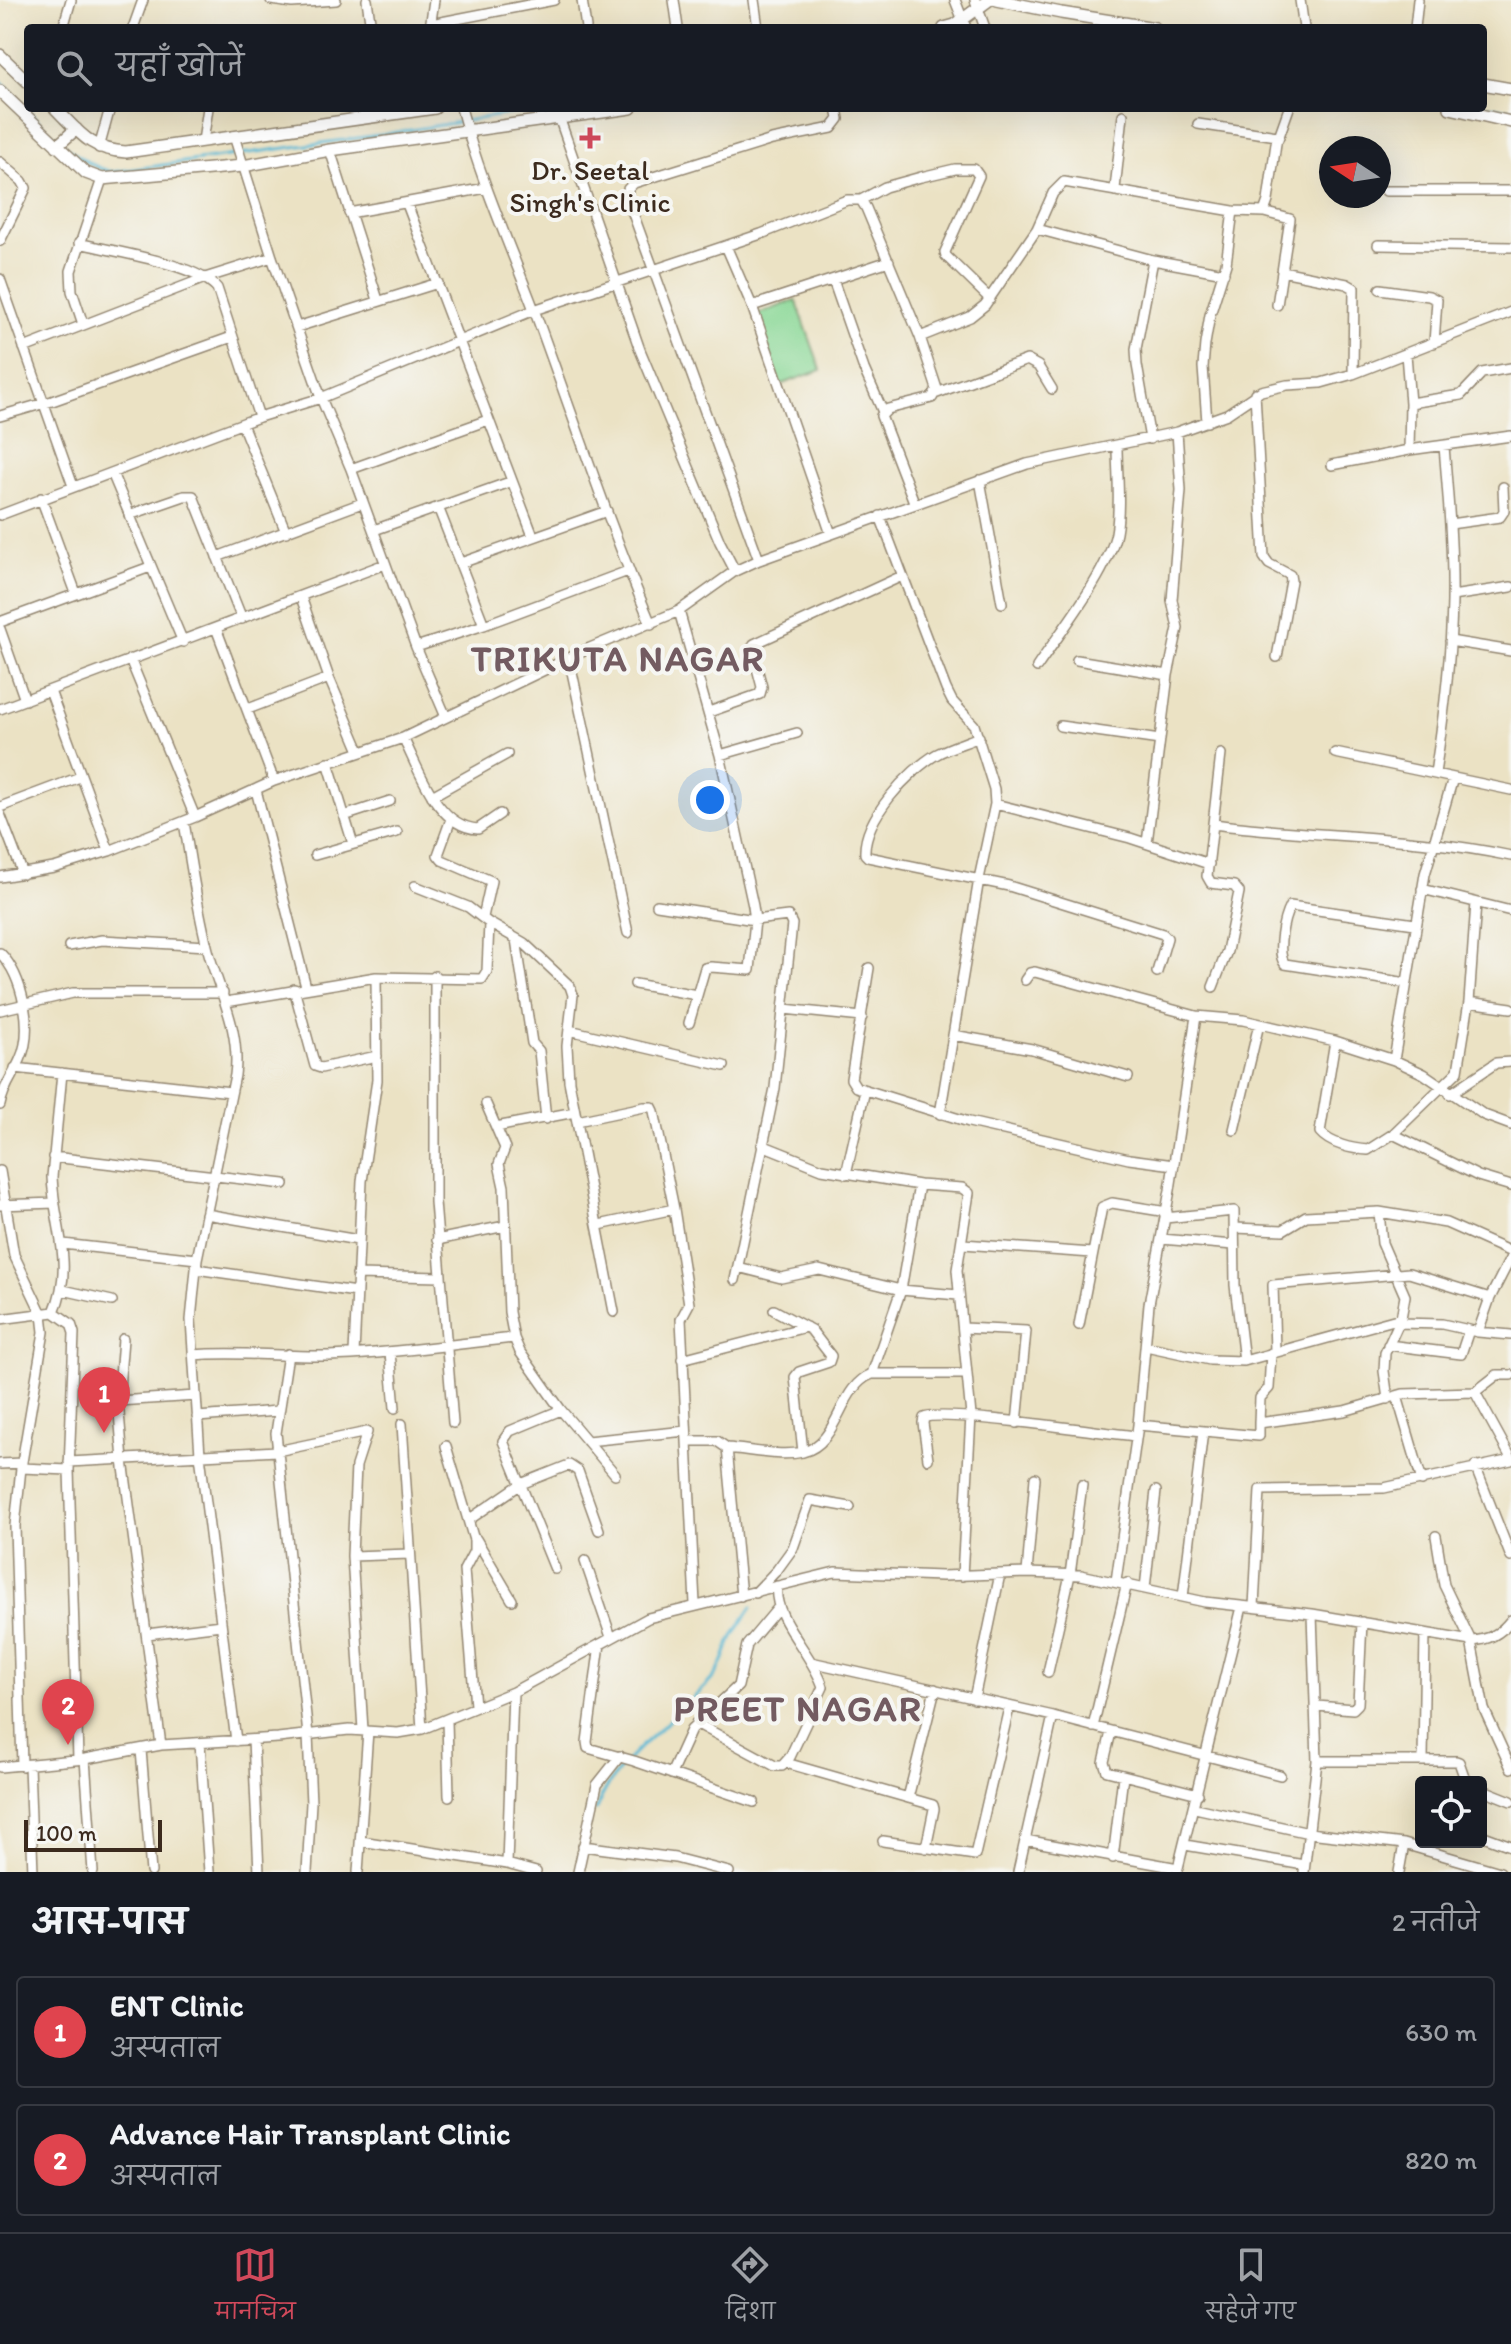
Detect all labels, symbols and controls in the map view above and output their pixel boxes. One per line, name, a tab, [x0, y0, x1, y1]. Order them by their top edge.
search box	[24, 24, 1487, 112]
icon: search	[52, 46, 96, 90]
text: यहाँ खोजें	[116, 47, 244, 84]
marker: Dr. Seetal Singh's Clinic	[579, 127, 601, 149]
north arrow	[1319, 136, 1391, 208]
place label: Dr. Seetal Singh's Clinic	[509, 153, 671, 219]
district label: TRIKUTA NAGAR	[470, 637, 765, 680]
your location	[690, 780, 730, 820]
pin: 1	[78, 1367, 130, 1433]
pin: 2	[42, 1679, 94, 1745]
district label: PREET NAGAR	[674, 1687, 922, 1730]
map controls	[1415, 1776, 1487, 1848]
button: locate	[1415, 1776, 1487, 1848]
scale bar	[24, 1816, 162, 1852]
text: 100 m	[36, 1820, 97, 1847]
text: आस-पास	[32, 1901, 187, 1942]
text: 2 नतीजे	[1392, 1906, 1479, 1938]
text: ENT Clinic	[110, 1987, 244, 2024]
text: 1	[54, 2016, 66, 2048]
text: 630 m	[1405, 2016, 1477, 2048]
text: अस्पताल	[110, 2032, 220, 2064]
text: Advance Hair Transplant Clinic	[110, 2115, 510, 2152]
text: 2	[53, 2144, 67, 2176]
text: 820 m	[1405, 2144, 1477, 2176]
text: अस्पताल	[110, 2160, 220, 2192]
tab: मानचित्र	[215, 2243, 296, 2336]
tab: दिशा	[726, 2243, 775, 2336]
tab: सहेजे गए	[1205, 2243, 1296, 2336]

